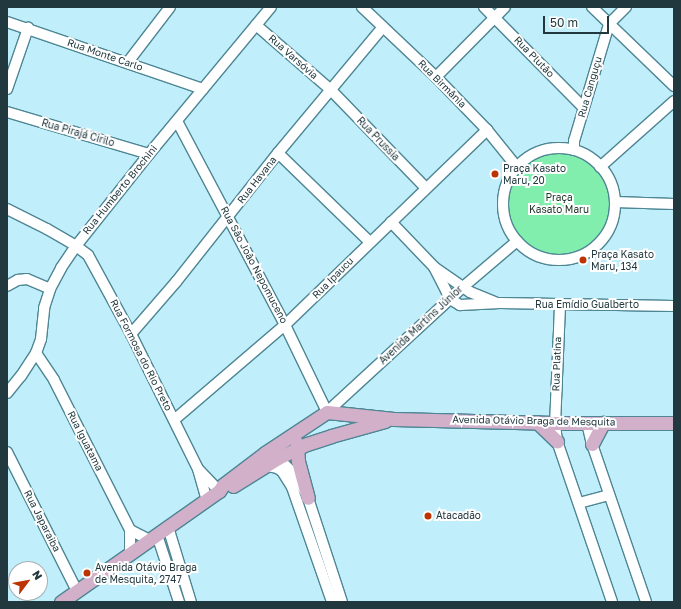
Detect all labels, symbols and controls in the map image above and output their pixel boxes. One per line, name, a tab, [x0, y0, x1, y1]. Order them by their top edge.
scale bar	[545, 8, 611, 34]
text: 50 m	[550, 15, 578, 30]
street label: Rua Varsóvia	[266, 32, 320, 82]
street label: Rua Plutão	[512, 34, 556, 80]
street label: Rua Monte Carlo	[66, 36, 144, 74]
street label: Rua Canguçu	[576, 55, 604, 119]
street label: Rua Birmânia	[415, 57, 469, 111]
street label: Rua Prussia	[354, 115, 402, 163]
street label: Rua Pirajá Cirilo	[40, 117, 116, 149]
street label: Rua Humberto Brochini	[80, 143, 160, 237]
street label: Rua Havana	[235, 154, 279, 206]
place label: Praça Kasato Maru, 20	[503, 162, 566, 186]
marker: Praça Kasato Maru, 20	[490, 169, 500, 179]
park label: Praça Kasato Maru	[529, 191, 589, 214]
street label: Rua São João Nepomuceno	[218, 204, 290, 326]
place label: Praça Kasato Maru, 134	[591, 248, 654, 272]
street label: Rua Ipaucu	[310, 255, 356, 301]
marker: Praça Kasato Maru, 134	[578, 255, 588, 265]
street label: Avenida Martins Júnior	[377, 283, 465, 367]
street label: Rua Formosa do Rio Preto	[108, 297, 174, 413]
street label: Rua Emídio Gualberto	[535, 299, 639, 311]
street label: Rua Platina	[550, 337, 564, 391]
street label: Rua Iguatama	[65, 409, 105, 473]
street label: Avenida Otávio Braga de Mesquita	[452, 414, 616, 428]
street label: Rua Japaraiba	[21, 488, 63, 554]
place label: Atacadão	[436, 510, 481, 522]
marker: Atacadão	[423, 511, 433, 521]
north arrow	[8, 561, 48, 601]
place label: Avenida Otávio Braga de Mesquita, 2747	[95, 561, 197, 584]
text: N	[30, 568, 45, 582]
marker: Avenida Otávio Braga de Mesquita, 2747	[82, 568, 92, 578]

